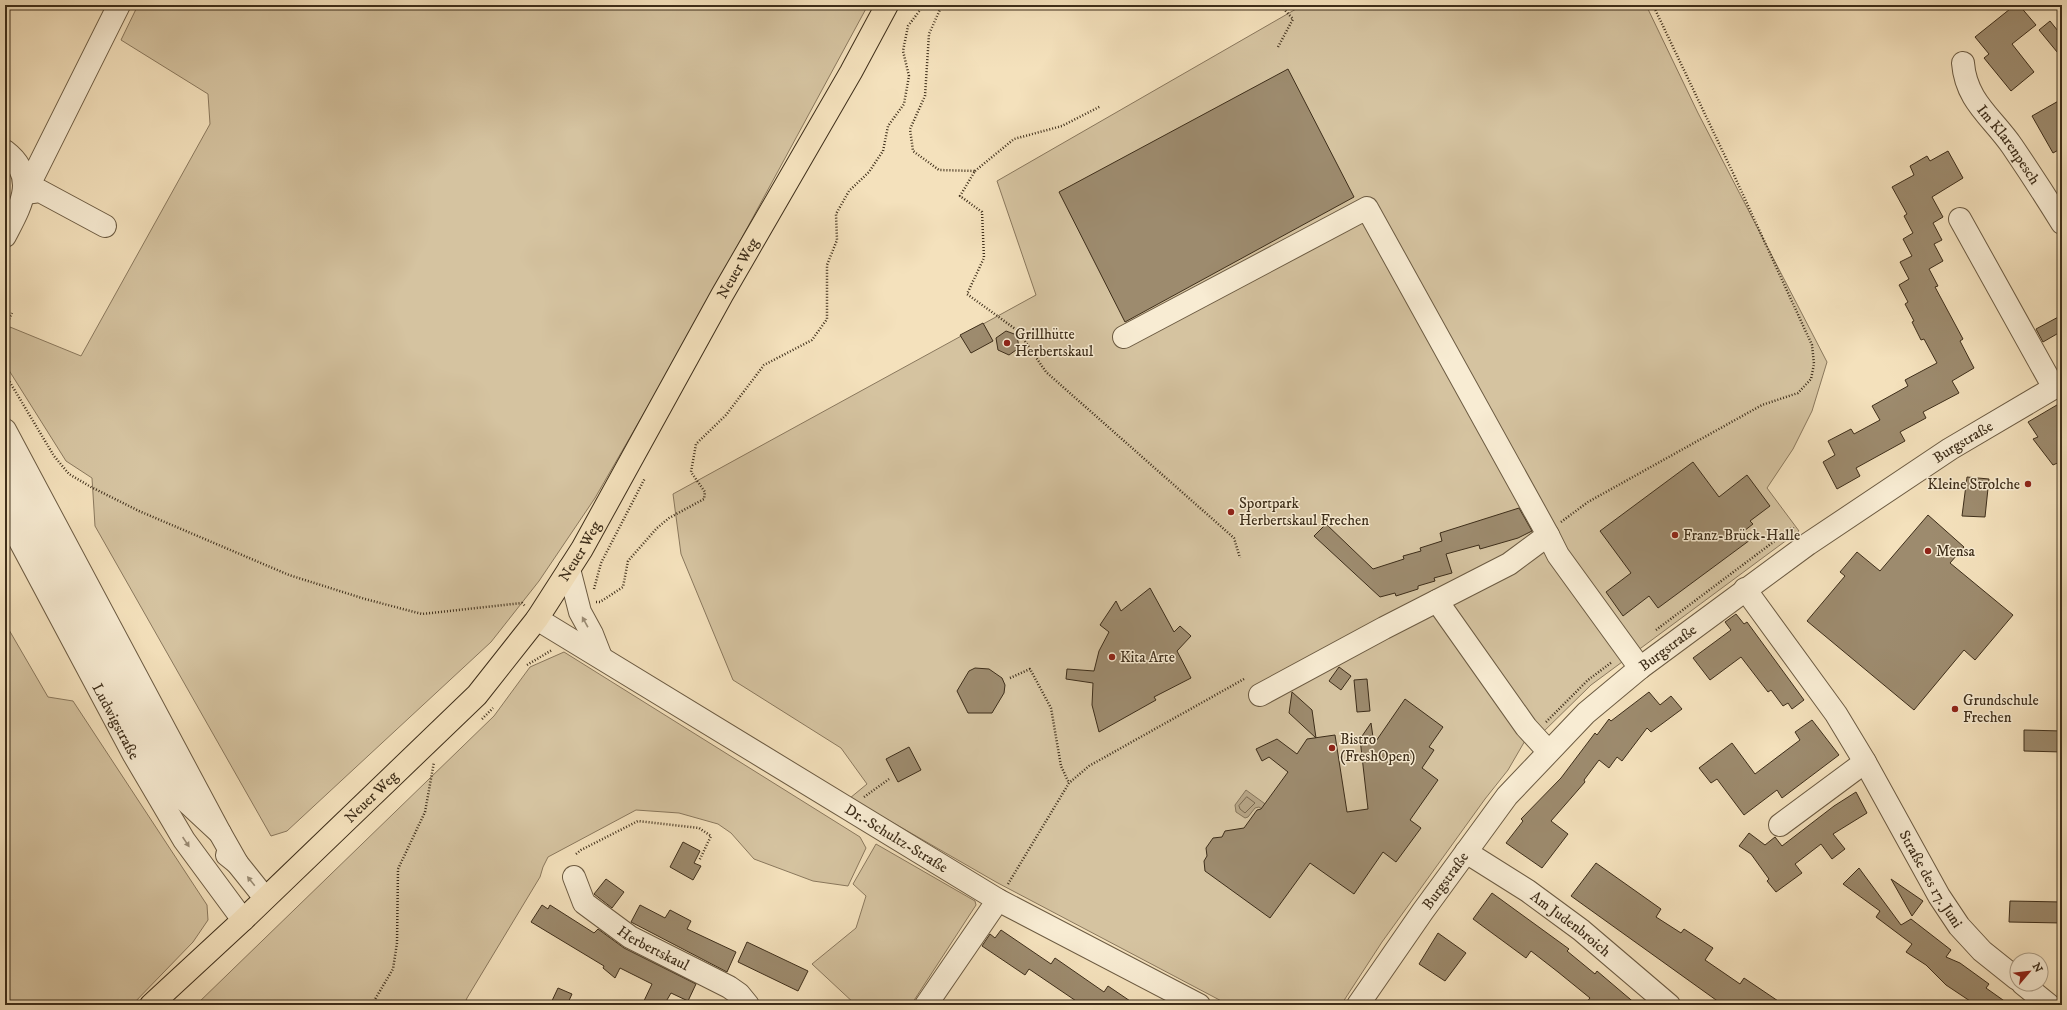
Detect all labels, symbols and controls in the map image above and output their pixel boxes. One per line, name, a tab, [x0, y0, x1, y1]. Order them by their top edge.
street label: Im Klarenpesch	[1973, 101, 2045, 188]
street label: Neuer Weg	[713, 234, 763, 302]
place label: Grillhütte Herbertskaul	[1015, 325, 1094, 361]
marker: Grillhütte Herbertskaul	[1002, 338, 1012, 348]
street label: Burgstraße	[1929, 416, 1996, 467]
place label: Kleine Strolche	[1927, 475, 2020, 494]
marker: Kleine Strolche	[2023, 479, 2033, 489]
place label: Sportpark Herbertskaul Frechen	[1239, 494, 1369, 530]
marker: Sportpark Herbertskaul Frechen	[1226, 507, 1236, 517]
street label: Neuer Weg	[554, 517, 605, 585]
place label: Franz-Brück-Halle	[1683, 526, 1800, 545]
marker: Franz-Brück-Halle	[1670, 530, 1680, 540]
place label: Mensa	[1936, 542, 1976, 561]
marker: Mensa	[1923, 546, 1933, 556]
one-way arrow	[582, 616, 589, 628]
street label: Burgstraße	[1635, 620, 1700, 675]
place label: Kita Arte	[1120, 648, 1175, 667]
marker: Kita Arte	[1107, 652, 1117, 662]
street label: Ludwigstraße	[88, 680, 144, 763]
place label: Grundschule Frechen	[1963, 691, 2039, 727]
marker: Grundschule Frechen	[1950, 704, 1960, 714]
place label: Bistro (FreshOpen)	[1340, 730, 1415, 766]
marker: Bistro (FreshOpen)	[1327, 743, 1337, 753]
street label: Neuer Weg	[340, 766, 402, 827]
street label: Dr.-Schultz-Straße	[841, 799, 952, 877]
street label: Straße des 17. Juni	[1895, 827, 1967, 931]
one-way arrow	[182, 837, 190, 847]
street label: Burgstraße	[1418, 848, 1473, 913]
one-way arrow	[247, 875, 256, 886]
street label: Am Judenbroich	[1527, 887, 1615, 961]
street label: Herbertskaul	[614, 921, 693, 975]
north arrow	[2009, 952, 2049, 992]
text: N	[2029, 961, 2045, 975]

